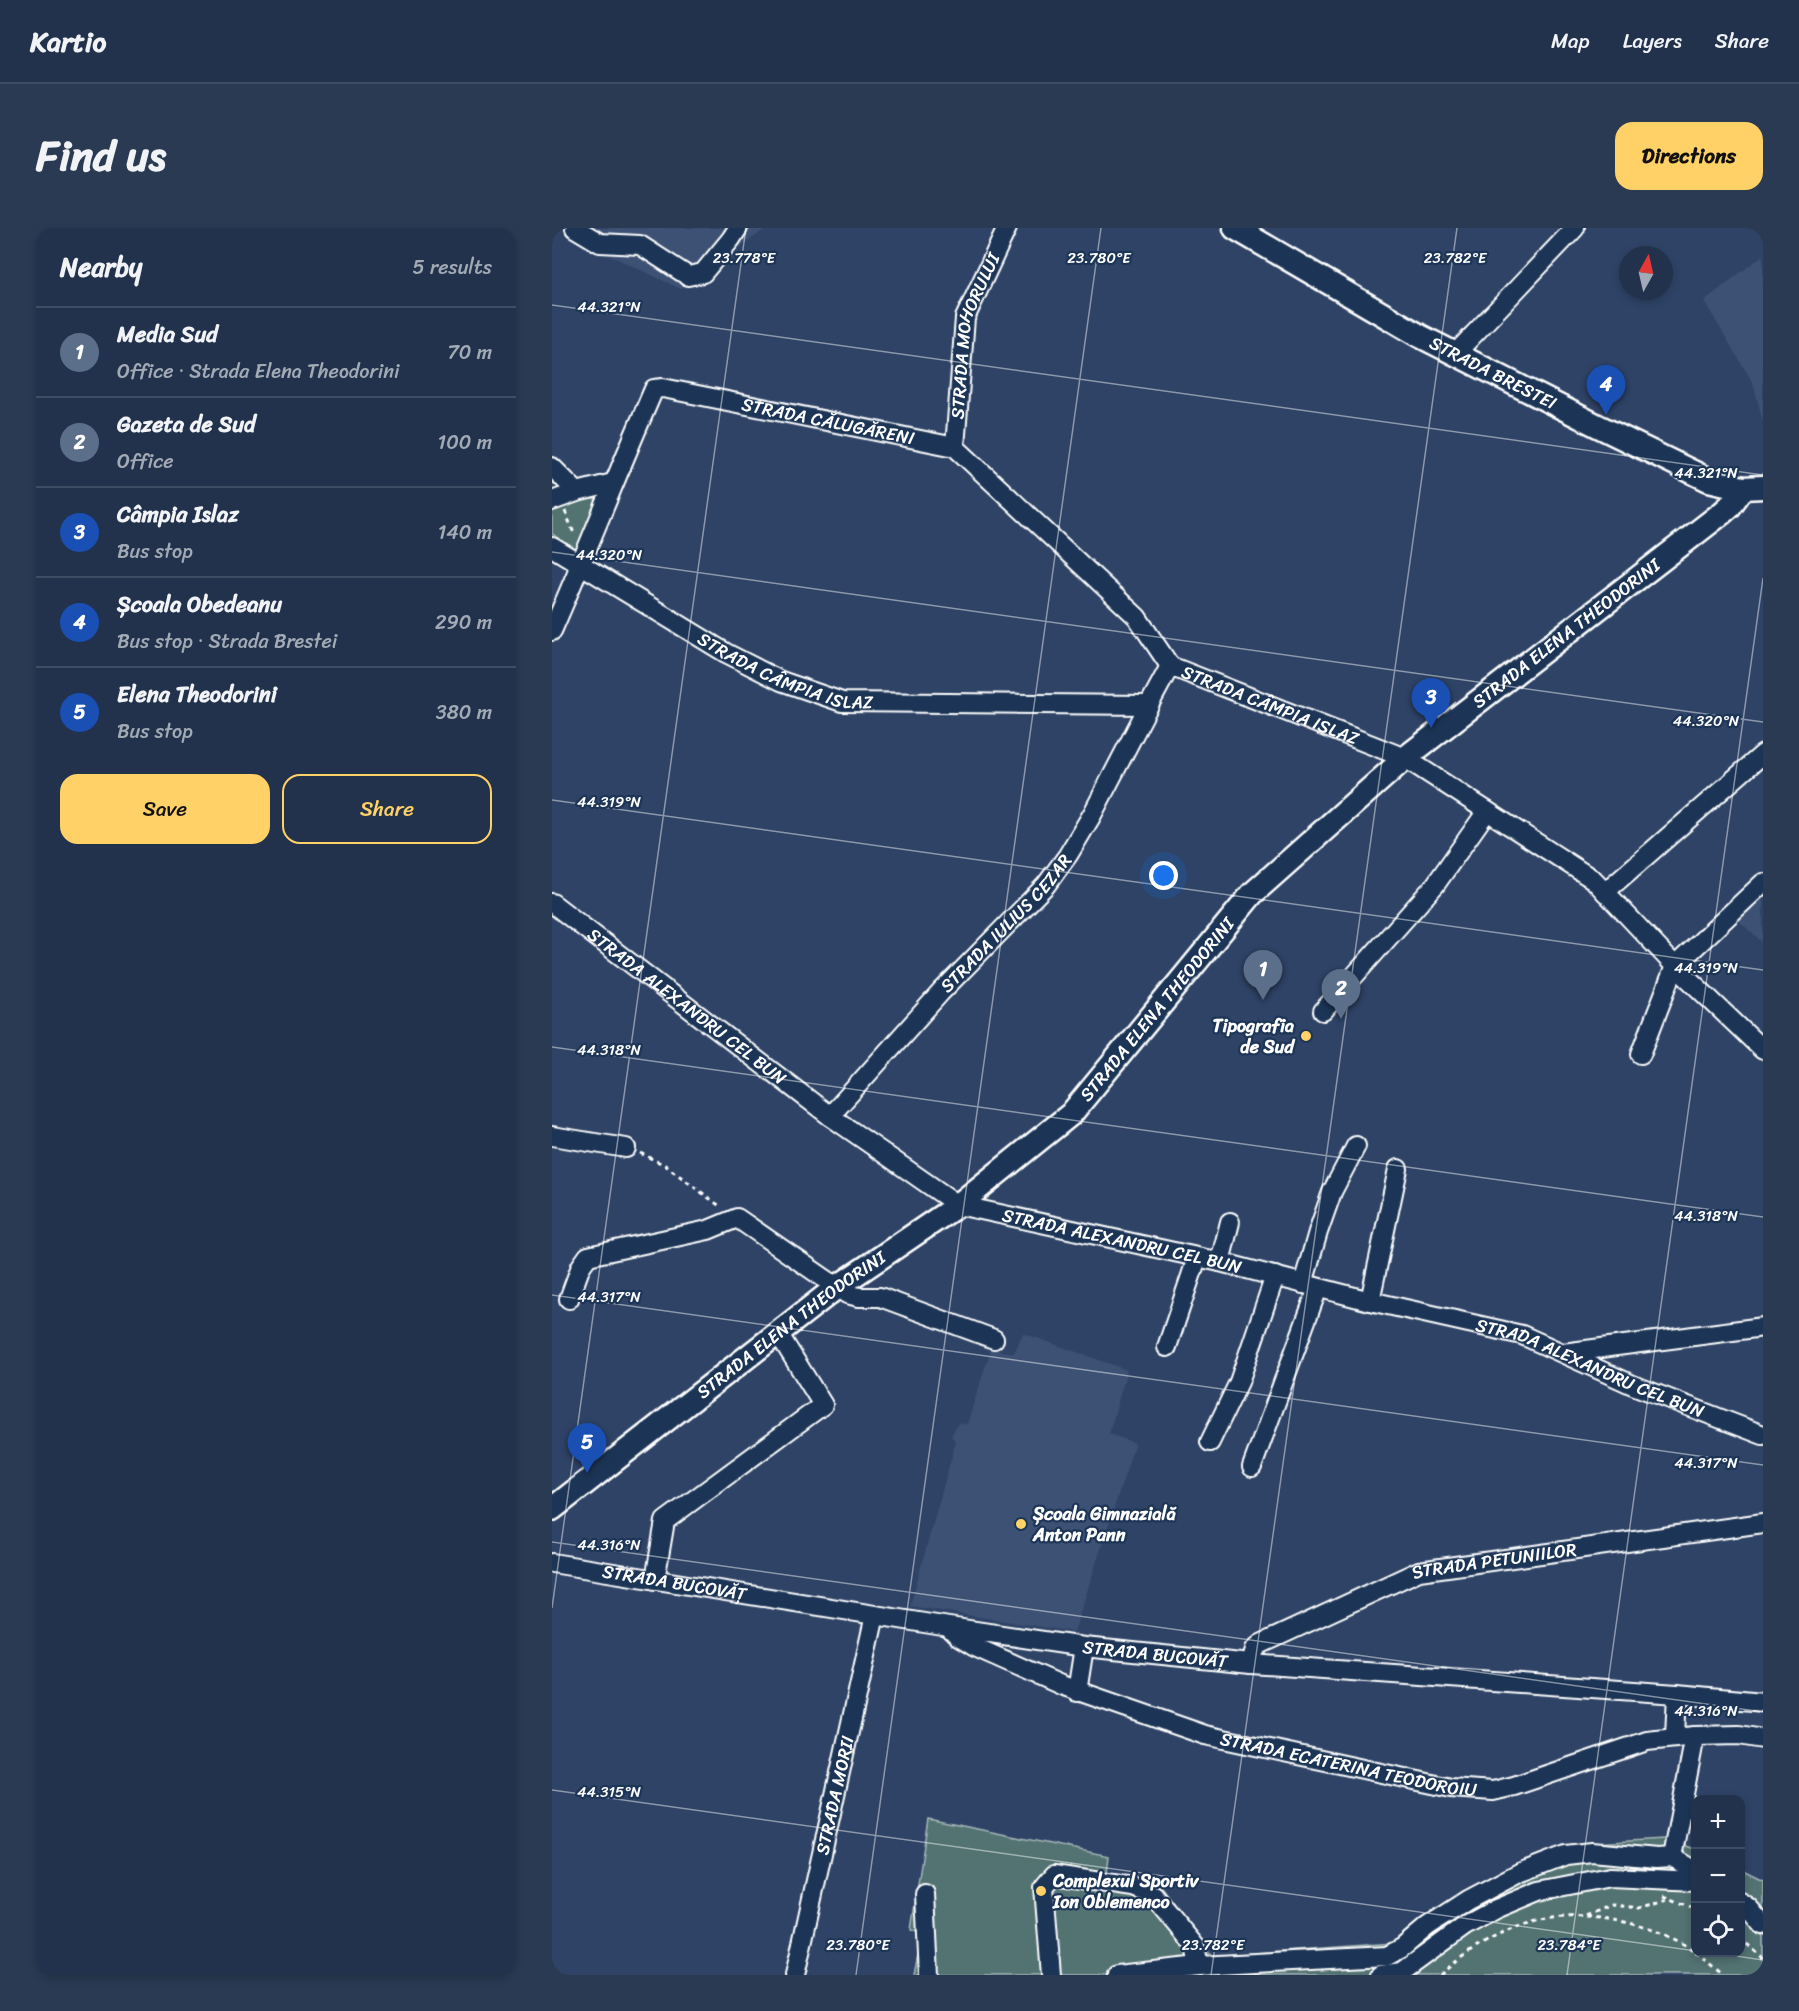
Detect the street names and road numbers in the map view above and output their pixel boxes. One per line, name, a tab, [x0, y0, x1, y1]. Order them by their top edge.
street label: STRADA MOHORULUI	[941, 246, 1010, 420]
street label: STRADA BRESTEI	[1424, 327, 1563, 419]
street label: STRADA CĂLUGĂRENI	[739, 388, 918, 454]
street label: STRADA ELENA THEODORINI	[1465, 549, 1669, 717]
street label: STRADA CÂMPIA ISLAZ	[691, 623, 874, 718]
street label: STRADA CÂMPIA ISLAZ	[1177, 656, 1364, 755]
street label: STRADA IULIUS CEZAR	[932, 847, 1080, 1001]
street label: STRADA ELENA THEODORINI	[1071, 909, 1244, 1109]
street label: STRADA ALEXANDRU CEL BUN	[580, 919, 794, 1094]
street label: STRADA ALEXANDRU CEL BUN	[999, 1199, 1246, 1283]
street label: STRADA ELENA THEODORINI	[689, 1241, 894, 1407]
street label: STRADA ALEXANDRU CEL BUN	[1472, 1309, 1710, 1427]
street label: STRADA PETUNIILOR	[1405, 1533, 1579, 1589]
street label: STRADA BUCOVĂȚ	[600, 1555, 750, 1610]
street label: STRADA BUCOVĂȚ	[1081, 1631, 1230, 1678]
street label: STRADA ECATERINA TEODOROIU	[1217, 1723, 1479, 1806]
street label: STRADA MORII	[806, 1732, 864, 1858]

